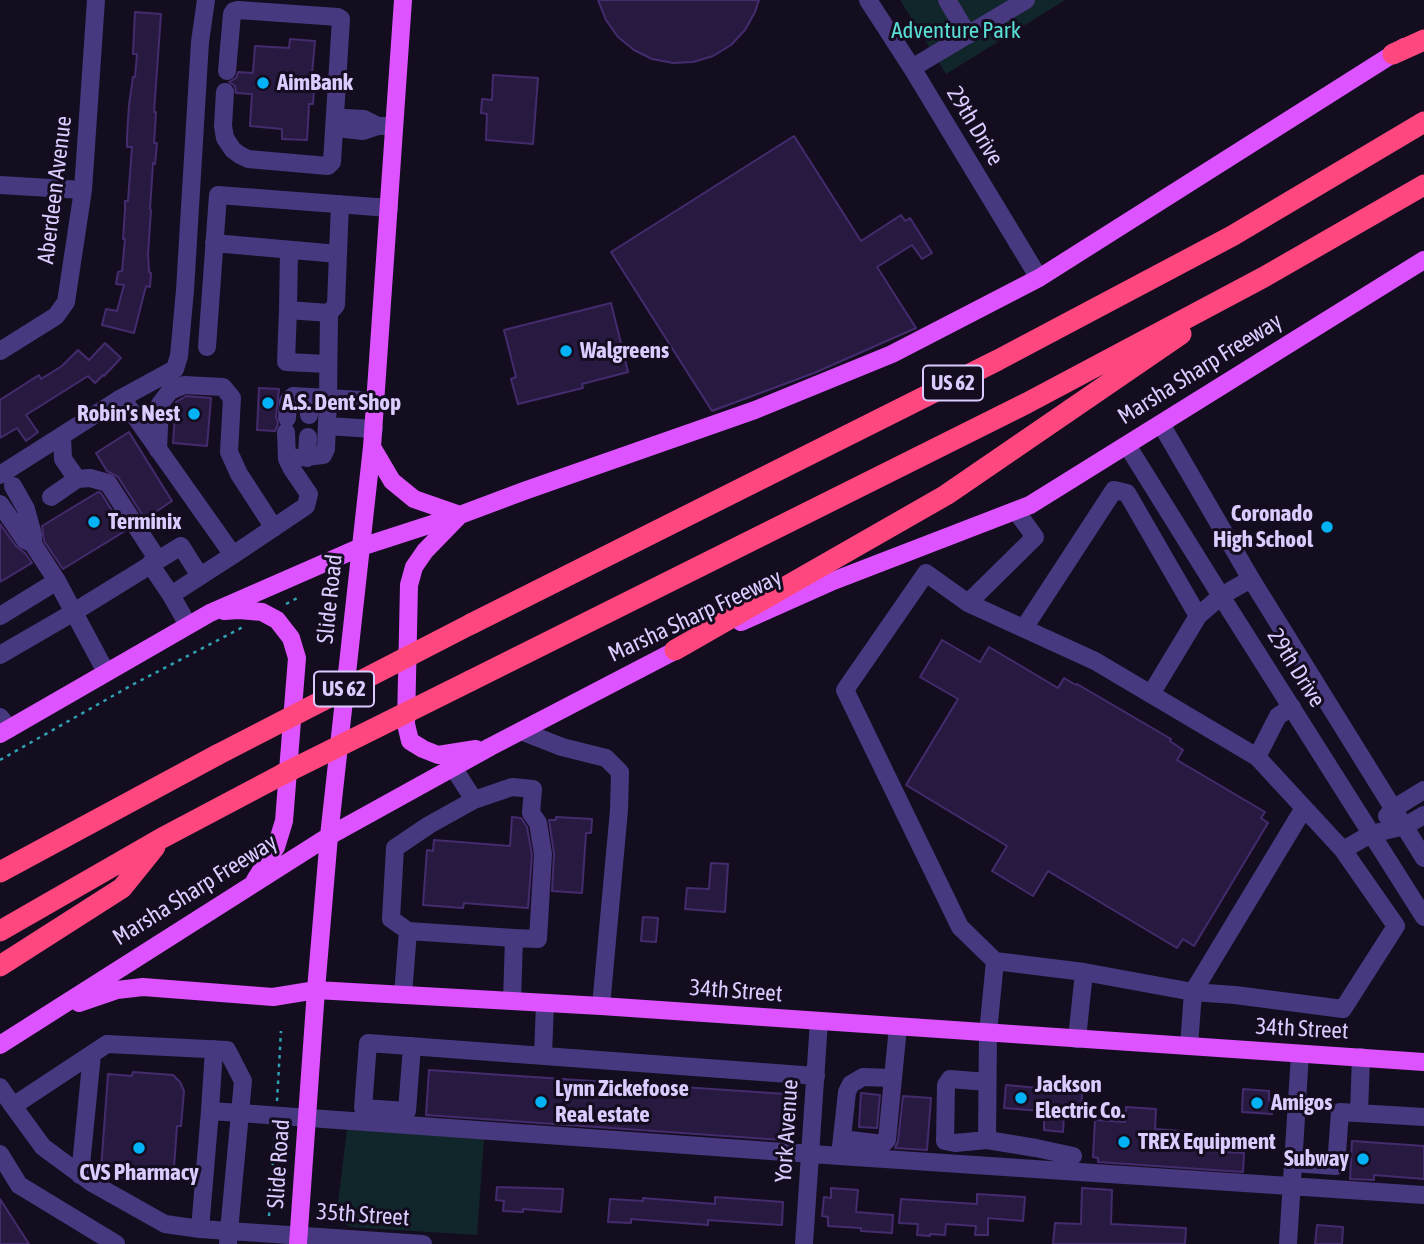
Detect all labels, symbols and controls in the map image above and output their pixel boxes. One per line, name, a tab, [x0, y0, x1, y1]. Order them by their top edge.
park label: Adventure Park	[891, 17, 1021, 45]
place label: AimBank	[277, 69, 353, 97]
marker: AimBank	[255, 75, 271, 91]
street label: 29th Drive	[941, 82, 1009, 170]
street label: Aberdeen Avenue	[32, 114, 78, 266]
street label: Marsha Sharp Freeway	[1113, 307, 1287, 431]
place label: Walgreens	[580, 337, 669, 365]
marker: Walgreens	[558, 343, 574, 359]
road number: US 62	[923, 366, 983, 400]
place label: A.S. Dent Shop	[282, 389, 401, 417]
marker: A.S. Dent Shop	[260, 395, 276, 411]
place label: Robin's Nest	[77, 400, 180, 428]
marker: Robin's Nest	[186, 406, 202, 422]
place label: Coronado High School	[1213, 500, 1313, 554]
place label: Terminix	[108, 508, 182, 536]
marker: Terminix	[86, 514, 102, 530]
marker: Coronado High School	[1319, 519, 1335, 535]
street label: Slide Road	[312, 553, 348, 645]
street label: Marsha Sharp Freeway	[604, 564, 786, 668]
street label: 29th Drive	[1261, 624, 1331, 712]
road number: US 62	[314, 672, 374, 706]
street label: Marsha Sharp Freeway	[108, 828, 282, 952]
street label: 34th Street	[689, 974, 783, 1008]
street label: 34th Street	[1255, 1013, 1349, 1045]
place label: Jackson Electric Co.	[1035, 1071, 1125, 1125]
place label: Lynn Zickefoose Real estate	[555, 1075, 689, 1129]
street label: York Avenue	[770, 1078, 804, 1184]
place label: Amigos	[1271, 1089, 1332, 1117]
marker: Jackson Electric Co.	[1013, 1090, 1029, 1106]
marker: Lynn Zickefoose Real estate	[533, 1094, 549, 1110]
marker: Amigos	[1249, 1095, 1265, 1111]
street label: Slide Road	[262, 1118, 296, 1210]
place label: TREX Equipment	[1138, 1128, 1276, 1156]
marker: TREX Equipment	[1116, 1134, 1132, 1150]
marker: CVS Pharmacy	[131, 1140, 147, 1156]
place label: Subway	[1284, 1145, 1349, 1173]
marker: Subway	[1355, 1151, 1371, 1167]
place label: CVS Pharmacy	[79, 1159, 199, 1187]
street label: 35th Street	[316, 1198, 410, 1232]

